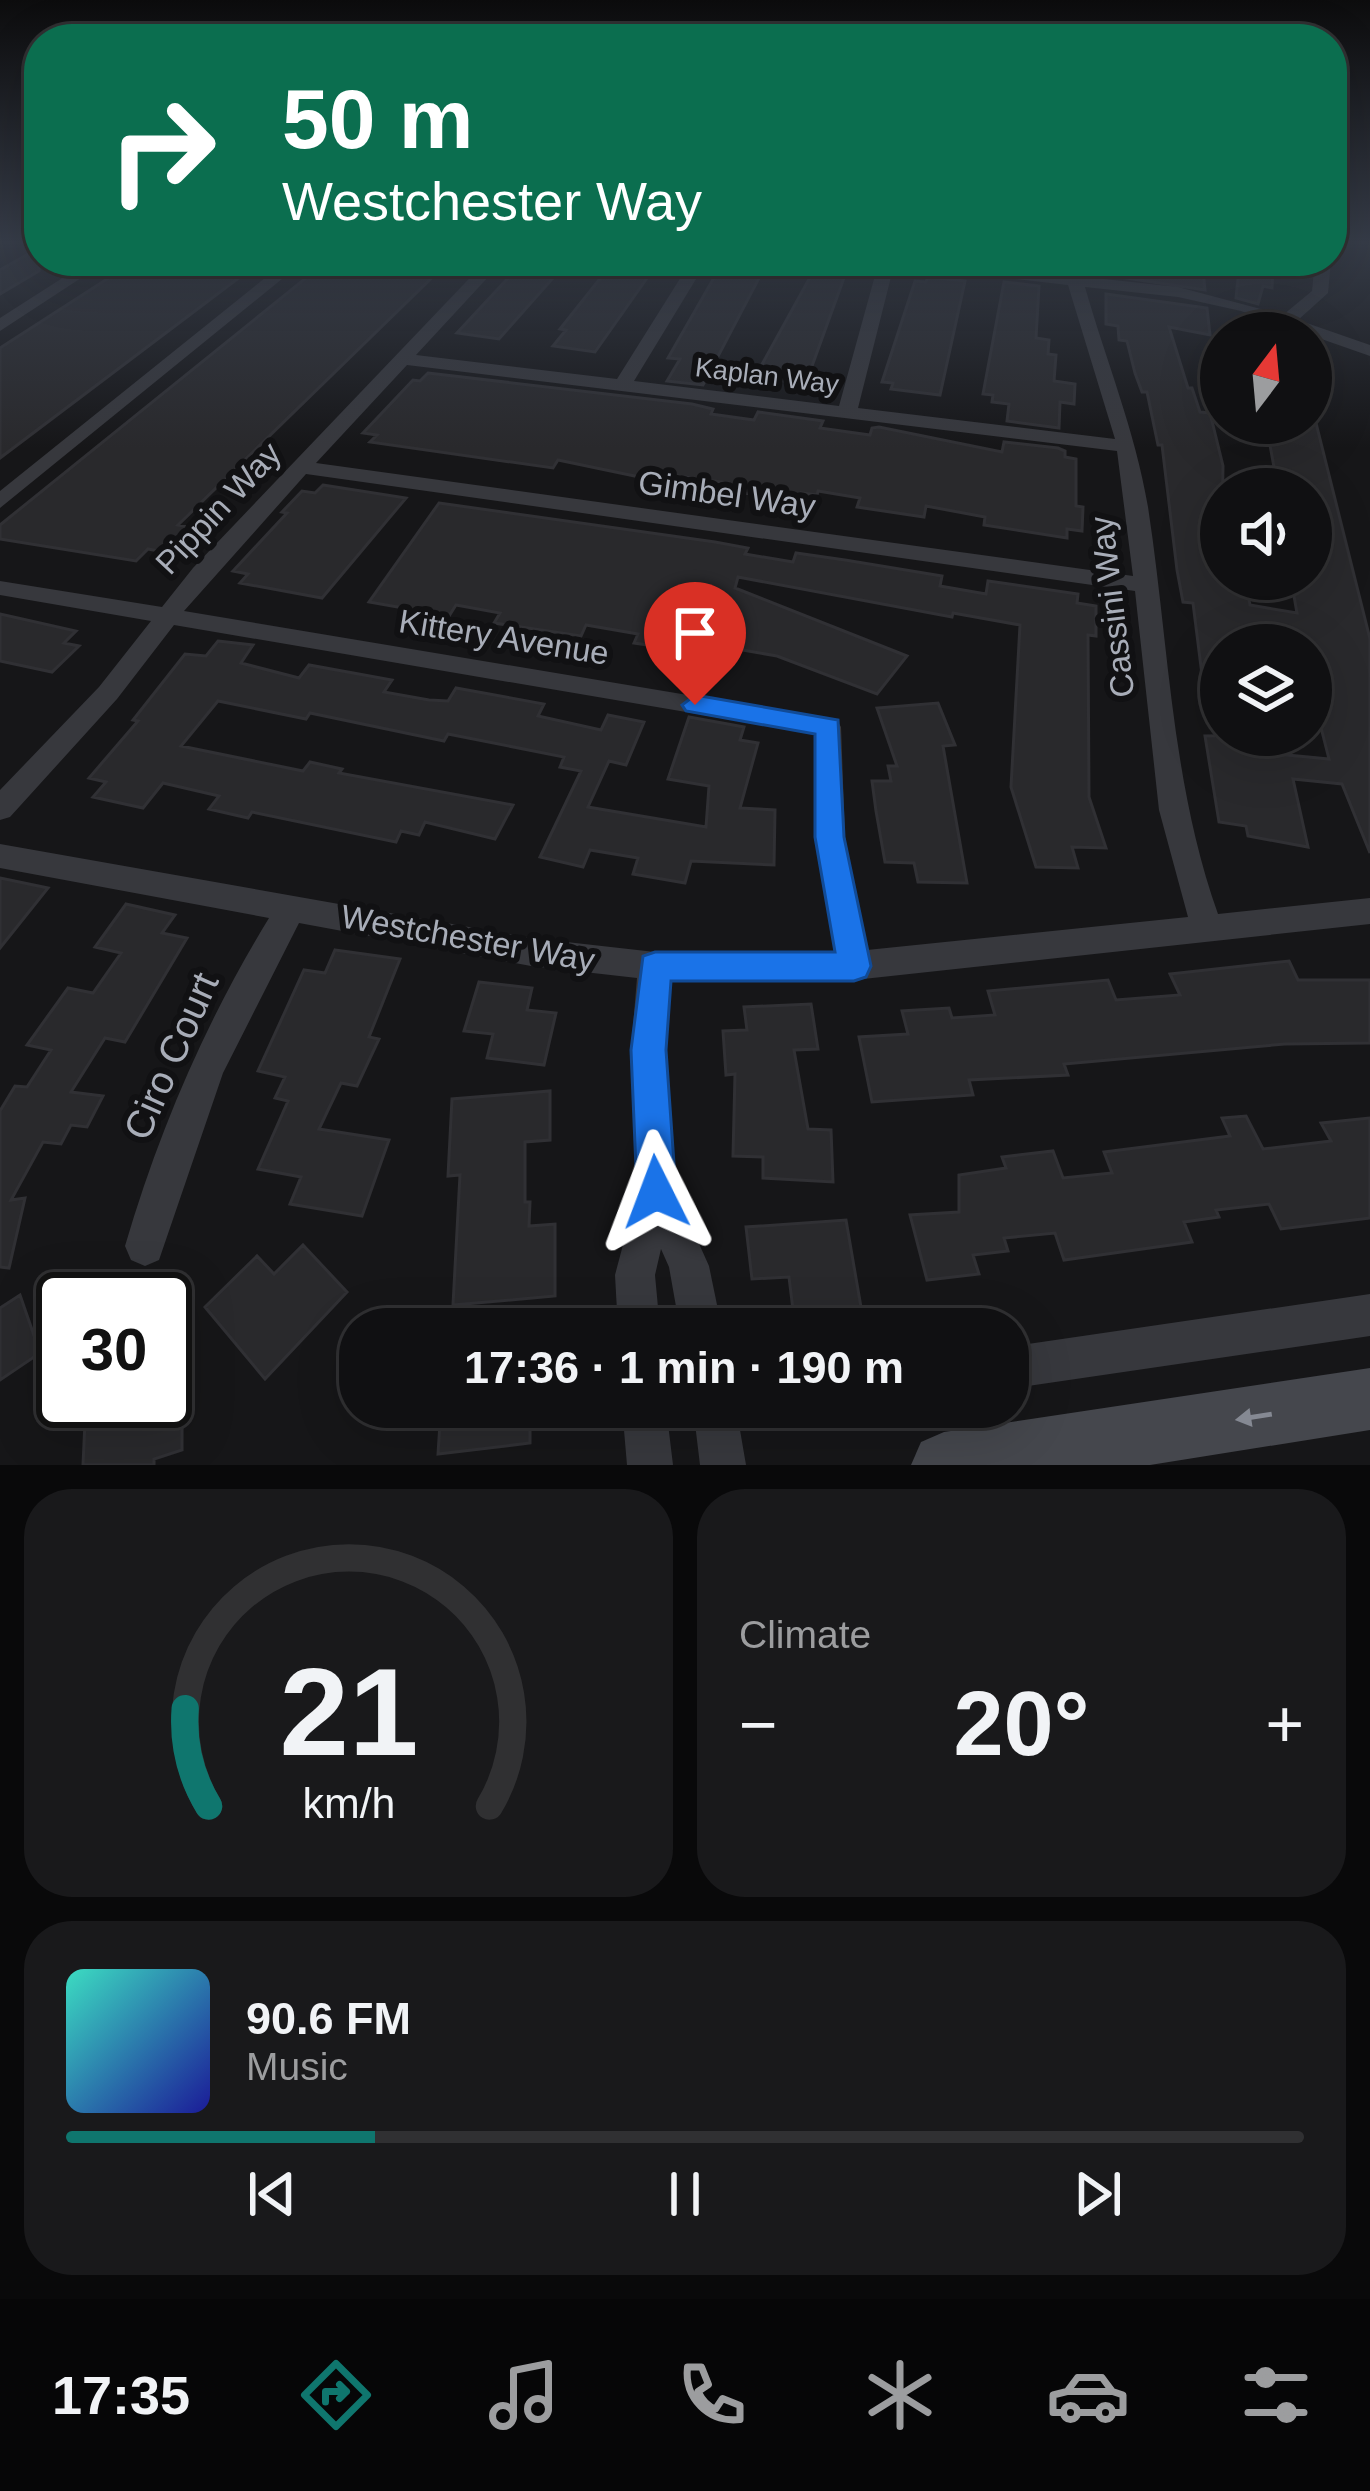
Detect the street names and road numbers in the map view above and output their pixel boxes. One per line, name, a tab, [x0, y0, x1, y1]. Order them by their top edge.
street label: Kaplan Way	[693, 352, 841, 400]
street label: Pippin Way	[148, 434, 288, 581]
street label: Gimbel Way	[636, 463, 818, 525]
street label: Cassini Way	[1082, 514, 1141, 700]
street label: Kittery Avenue	[396, 602, 612, 672]
street label: Westchester Way	[338, 897, 598, 979]
street label: Ciro Court	[115, 966, 227, 1146]

